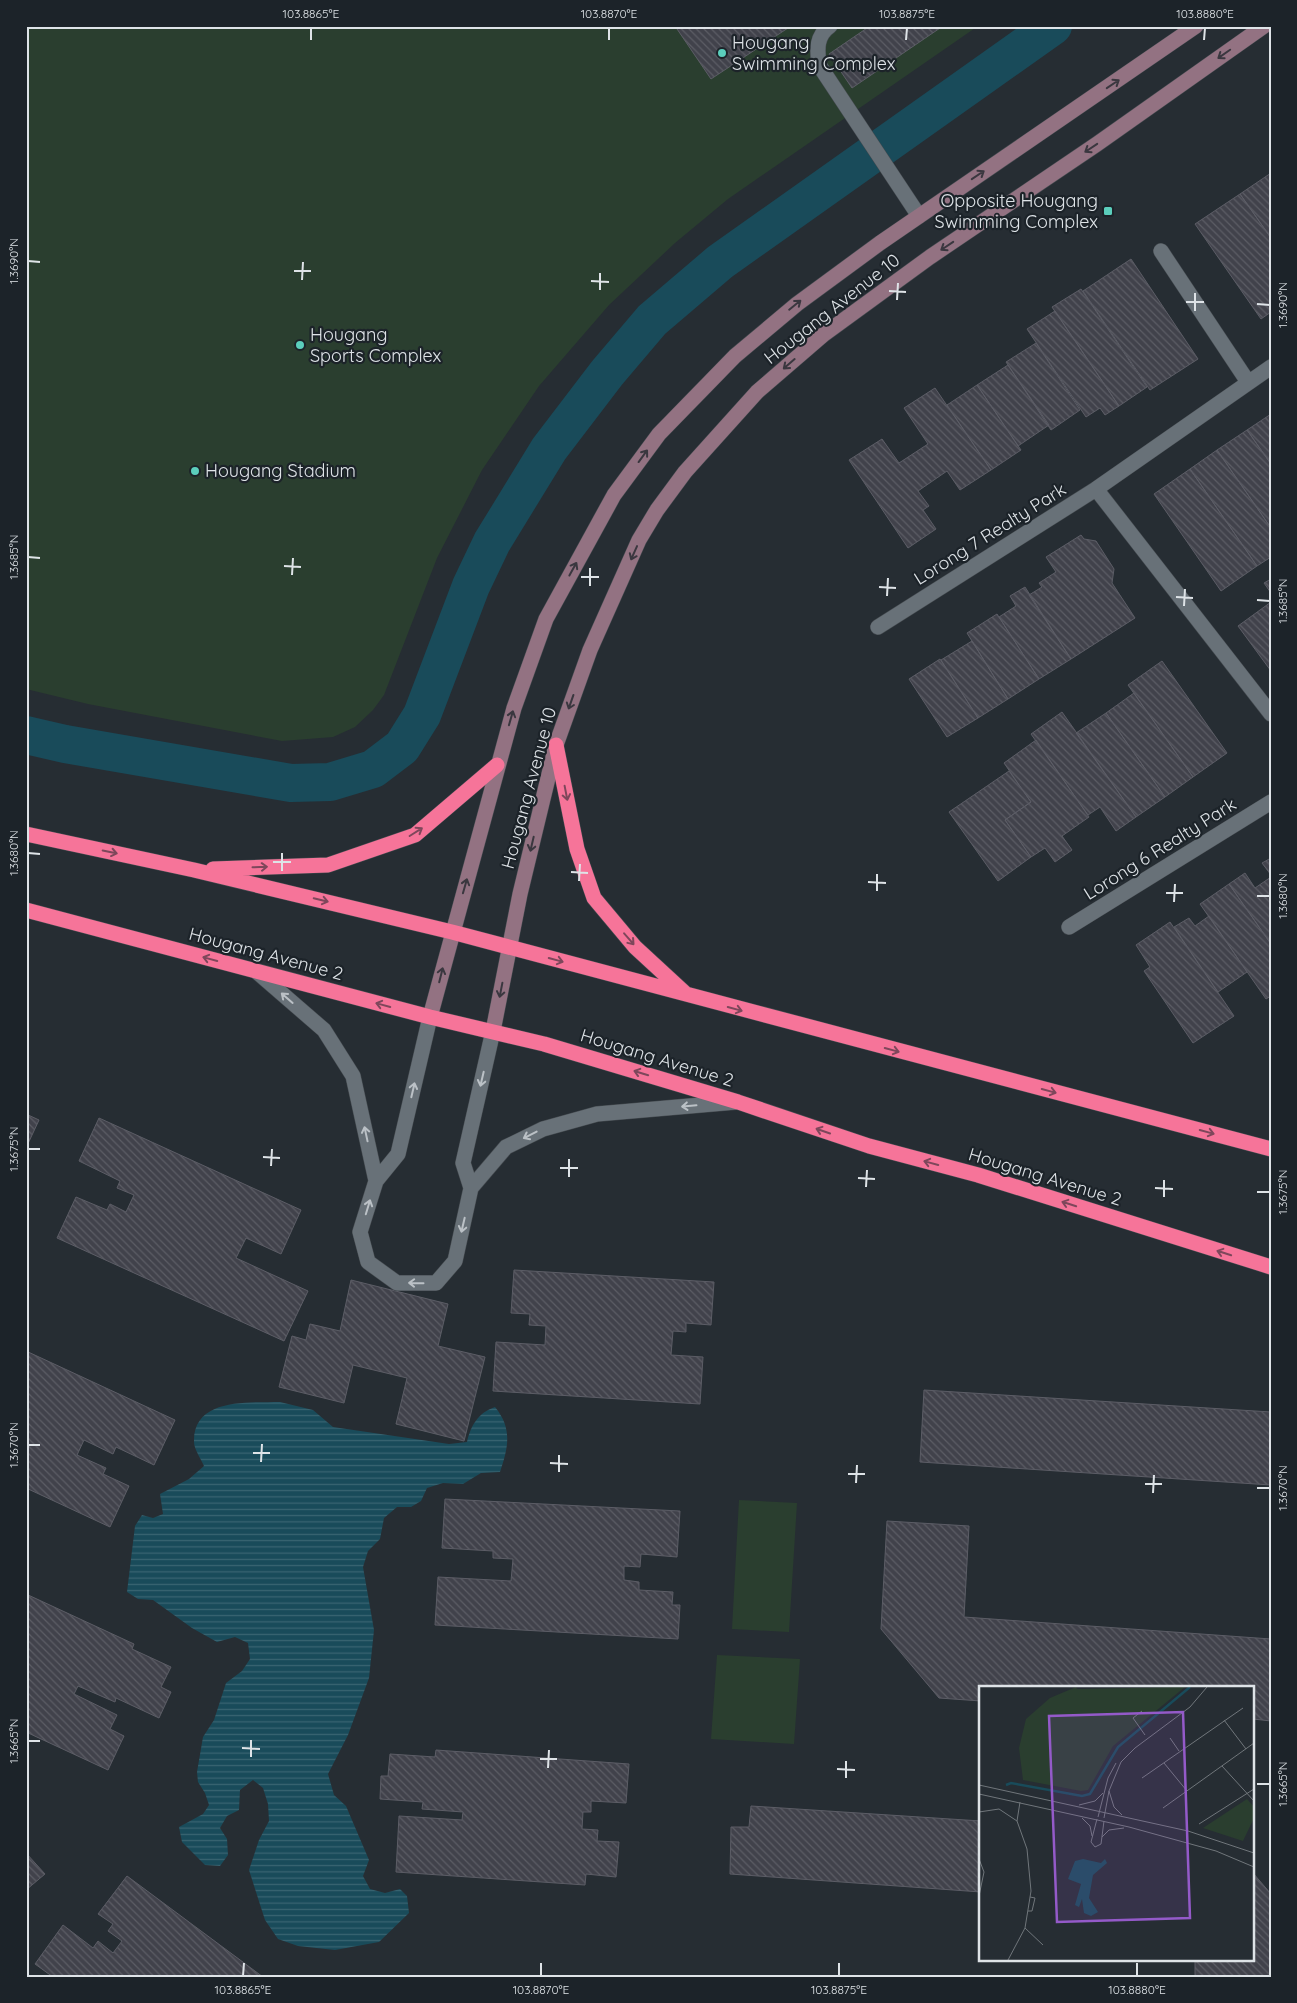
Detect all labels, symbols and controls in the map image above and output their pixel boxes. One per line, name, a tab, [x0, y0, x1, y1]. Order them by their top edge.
text: 103.8865°E	[283, 6, 340, 21]
text: 103.8870°E	[581, 6, 638, 21]
text: 103.8875°E	[879, 6, 935, 21]
text: 103.8880°E	[1176, 6, 1234, 21]
place label: Hougang Swimming Complex	[732, 31, 896, 75]
marker: Hougang Swimming Complex	[716, 47, 728, 59]
one-way arrow	[1218, 49, 1231, 60]
one-way arrow	[1106, 79, 1120, 90]
one-way arrow	[1085, 143, 1099, 153]
one-way arrow	[971, 170, 985, 181]
place label: Opposite Hougang Swimming Complex	[935, 189, 1098, 233]
marker: Opposite Hougang Swimming Complex	[1102, 205, 1114, 217]
text: 1.3690°N	[6, 238, 21, 284]
one-way arrow	[940, 241, 954, 251]
street label: Hougang Avenue 10	[759, 248, 904, 369]
text: 1.3690°N	[1275, 282, 1290, 328]
one-way arrow	[788, 300, 801, 311]
place label: Hougang Sports Complex	[310, 323, 442, 367]
marker: Hougang Sports Complex	[294, 339, 306, 351]
one-way arrow	[782, 358, 795, 370]
one-way arrow	[638, 449, 648, 463]
place label: Hougang Stadium	[205, 459, 356, 482]
marker: Hougang Stadium	[189, 465, 201, 477]
street label: Lorong 7 Realty Park	[909, 477, 1070, 590]
text: 1.3685°N	[6, 534, 21, 580]
one-way arrow	[628, 545, 638, 560]
one-way arrow	[569, 562, 579, 577]
text: 1.3685°N	[1275, 578, 1290, 624]
one-way arrow	[566, 694, 575, 710]
street label: Hougang Avenue 10	[496, 705, 561, 871]
one-way arrow	[506, 711, 516, 727]
one-way arrow	[561, 785, 571, 801]
street label: Lorong 6 Realty Park	[1079, 792, 1240, 905]
one-way arrow	[409, 827, 423, 838]
text: 1.3680°N	[6, 830, 21, 876]
one-way arrow	[527, 835, 536, 851]
one-way arrow	[101, 848, 117, 858]
one-way arrow	[252, 863, 268, 872]
text: 1.3680°N	[1275, 873, 1290, 919]
one-way arrow	[461, 878, 471, 894]
one-way arrow	[312, 896, 328, 906]
street label: Hougang Avenue 2	[186, 922, 346, 985]
one-way arrow	[623, 932, 634, 945]
one-way arrow	[203, 954, 219, 963]
one-way arrow	[548, 956, 564, 965]
one-way arrow	[437, 967, 446, 983]
one-way arrow	[496, 981, 505, 997]
one-way arrow	[281, 992, 294, 1003]
one-way arrow	[376, 999, 392, 1009]
one-way arrow	[726, 1004, 742, 1014]
street label: Hougang Avenue 2	[578, 1023, 737, 1092]
one-way arrow	[884, 1046, 900, 1055]
one-way arrow	[633, 1067, 649, 1077]
one-way arrow	[477, 1071, 486, 1087]
one-way arrow	[409, 1082, 418, 1098]
one-way arrow	[1041, 1087, 1057, 1096]
one-way arrow	[681, 1101, 697, 1111]
one-way arrow	[815, 1125, 831, 1135]
one-way arrow	[360, 1126, 370, 1142]
text: 1.3675°N	[6, 1127, 21, 1171]
one-way arrow	[1198, 1128, 1214, 1137]
one-way arrow	[523, 1131, 538, 1140]
street label: Hougang Avenue 2	[966, 1142, 1125, 1211]
one-way arrow	[923, 1157, 939, 1167]
text: 1.3675°N	[1275, 1170, 1290, 1214]
one-way arrow	[1062, 1198, 1078, 1208]
one-way arrow	[364, 1199, 373, 1215]
one-way arrow	[458, 1216, 467, 1232]
one-way arrow	[1217, 1247, 1233, 1257]
one-way arrow	[409, 1278, 425, 1288]
text: 1.3670°N	[6, 1422, 21, 1468]
text: 1.3670°N	[1275, 1465, 1290, 1511]
inset map	[979, 1686, 1254, 1960]
text: 1.3665°N	[6, 1718, 21, 1764]
text: 1.3665°N	[1275, 1761, 1290, 1807]
text: 103.8865°E	[215, 1982, 272, 1997]
text: 103.8870°E	[513, 1982, 570, 1997]
text: 103.8875°E	[811, 1982, 867, 1997]
text: 103.8880°E	[1108, 1982, 1166, 1997]

